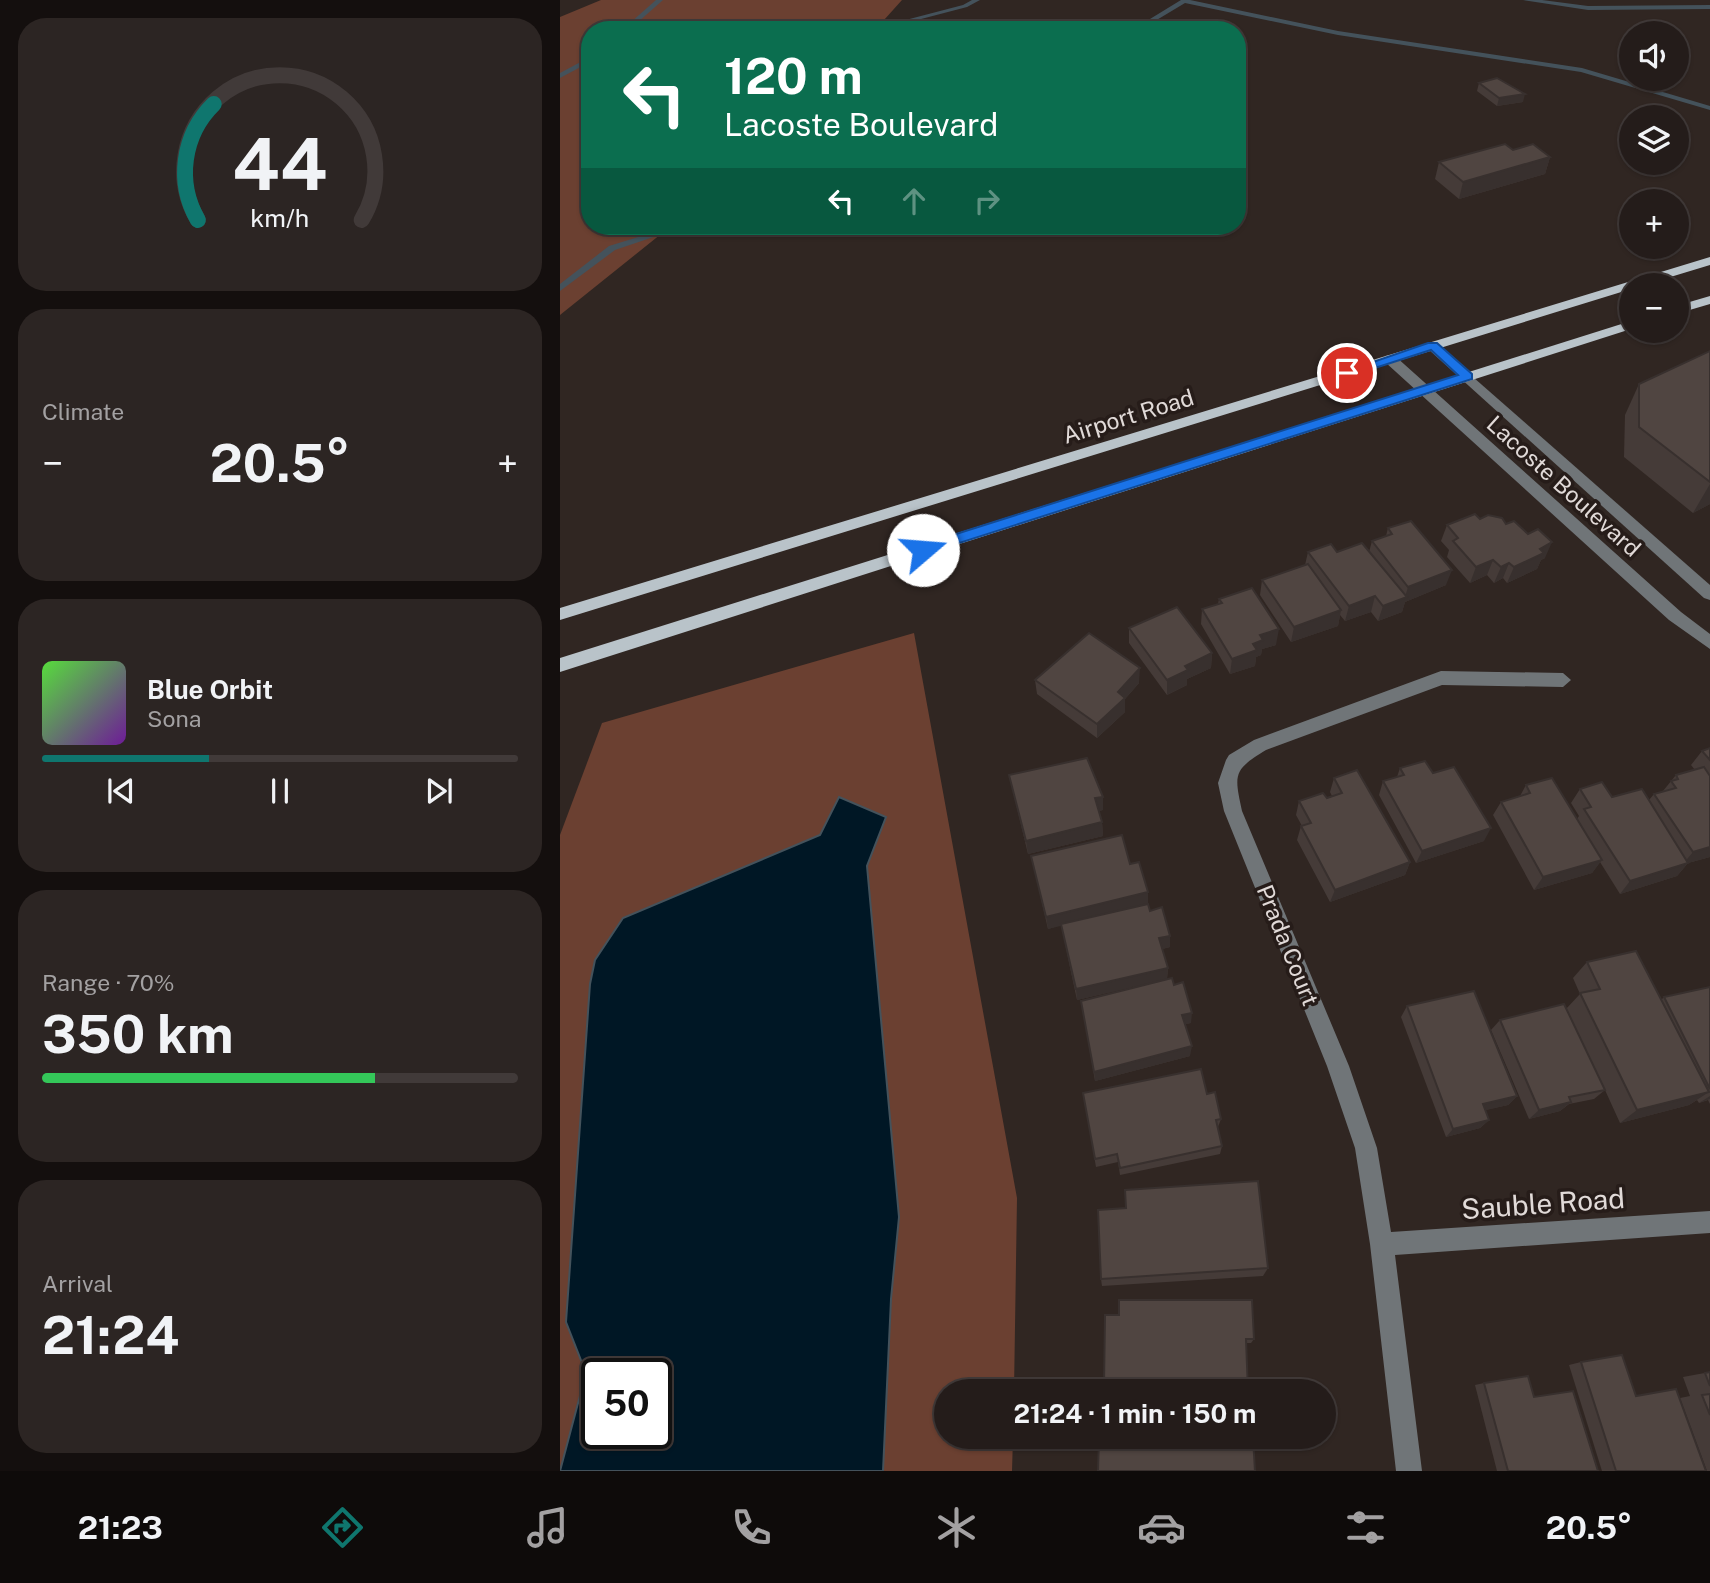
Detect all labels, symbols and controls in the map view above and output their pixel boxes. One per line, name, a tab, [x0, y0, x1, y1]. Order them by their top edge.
map controls	[1619, 21, 1689, 343]
button: sound	[1619, 21, 1689, 91]
text: 120 m	[724, 47, 863, 105]
icon: left	[609, 49, 700, 140]
button: layers	[1619, 105, 1689, 175]
text: Lacoste Boulevard	[724, 106, 998, 143]
text: 44	[232, 122, 328, 207]
icon: left	[822, 182, 860, 220]
icon: ahead	[895, 182, 933, 220]
icon: right	[968, 182, 1006, 220]
button: +	[1619, 189, 1689, 259]
text: km/h	[251, 203, 309, 233]
button: −	[1619, 273, 1689, 343]
pin	[1317, 343, 1377, 403]
icon: arrive	[1328, 354, 1366, 392]
street label: Airport Road	[1059, 383, 1197, 449]
text: Climate	[42, 398, 124, 425]
street label: Lacoste Boulevard	[1482, 410, 1646, 562]
text: 20.5°	[210, 433, 350, 494]
text: −	[42, 441, 63, 486]
text: +	[497, 441, 518, 486]
position arrow	[886, 513, 960, 587]
text: Blue Orbit	[147, 674, 273, 705]
text: Sona	[147, 705, 201, 732]
icon: previous	[102, 772, 140, 810]
icon: pause	[261, 772, 299, 810]
icon: next	[420, 772, 458, 810]
street label: Prada Court	[1252, 881, 1324, 1009]
text: Range · 70%	[42, 969, 175, 996]
text: 350 km	[42, 1004, 234, 1065]
street label: Sauble Road	[1460, 1181, 1626, 1225]
text: Arrival	[42, 1270, 113, 1297]
text: 21:24	[42, 1305, 179, 1366]
speed limit sign: 50	[581, 1358, 672, 1449]
text: 21:24 · 1 min · 150 m	[1014, 1398, 1256, 1429]
icon: directions	[318, 1503, 367, 1552]
icon: music	[523, 1503, 572, 1552]
icon: phone	[727, 1503, 776, 1552]
icon: climate	[932, 1503, 981, 1552]
icon: car	[1137, 1503, 1186, 1552]
icon: filters	[1341, 1503, 1390, 1552]
text: 21:23	[78, 1509, 163, 1546]
text: 20.5°	[1546, 1509, 1632, 1546]

